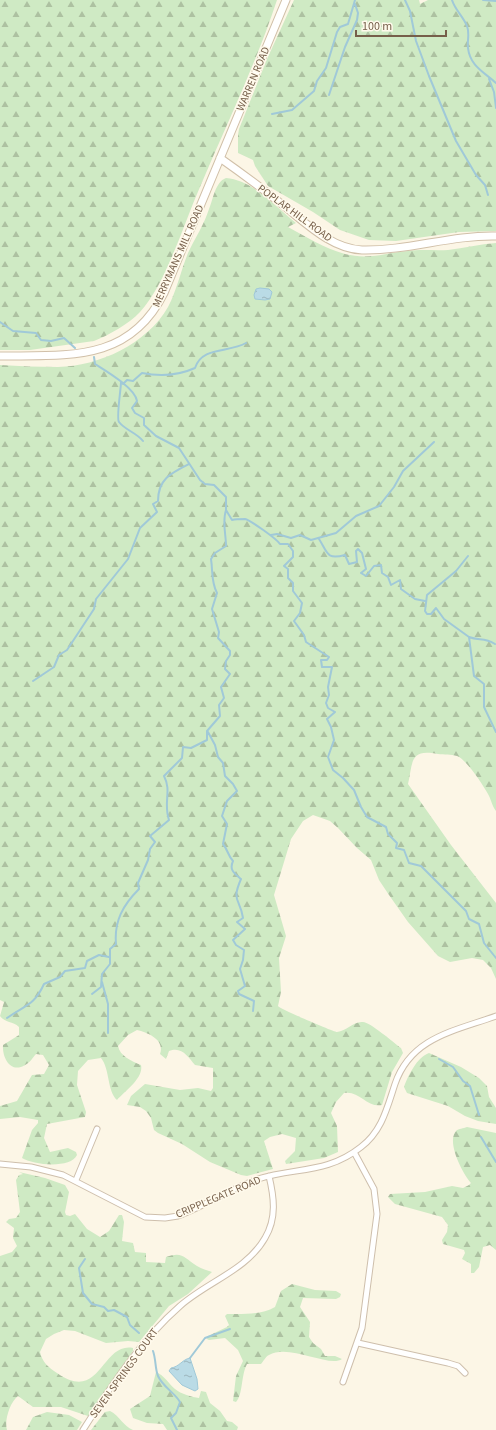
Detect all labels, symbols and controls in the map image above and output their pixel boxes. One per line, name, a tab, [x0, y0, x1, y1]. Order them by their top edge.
scale bar	[356, 12, 446, 38]
text: 100 m	[362, 18, 392, 35]
street label: WARREN ROAD	[233, 44, 273, 113]
street label: POPLAR HILL ROAD	[255, 181, 335, 245]
street label: MERRYMANS MILL ROAD	[149, 202, 207, 310]
street label: CRIPPLEGATE ROAD	[173, 1172, 263, 1222]
street label: SEVEN SPRINGS COURT	[86, 1325, 162, 1421]

